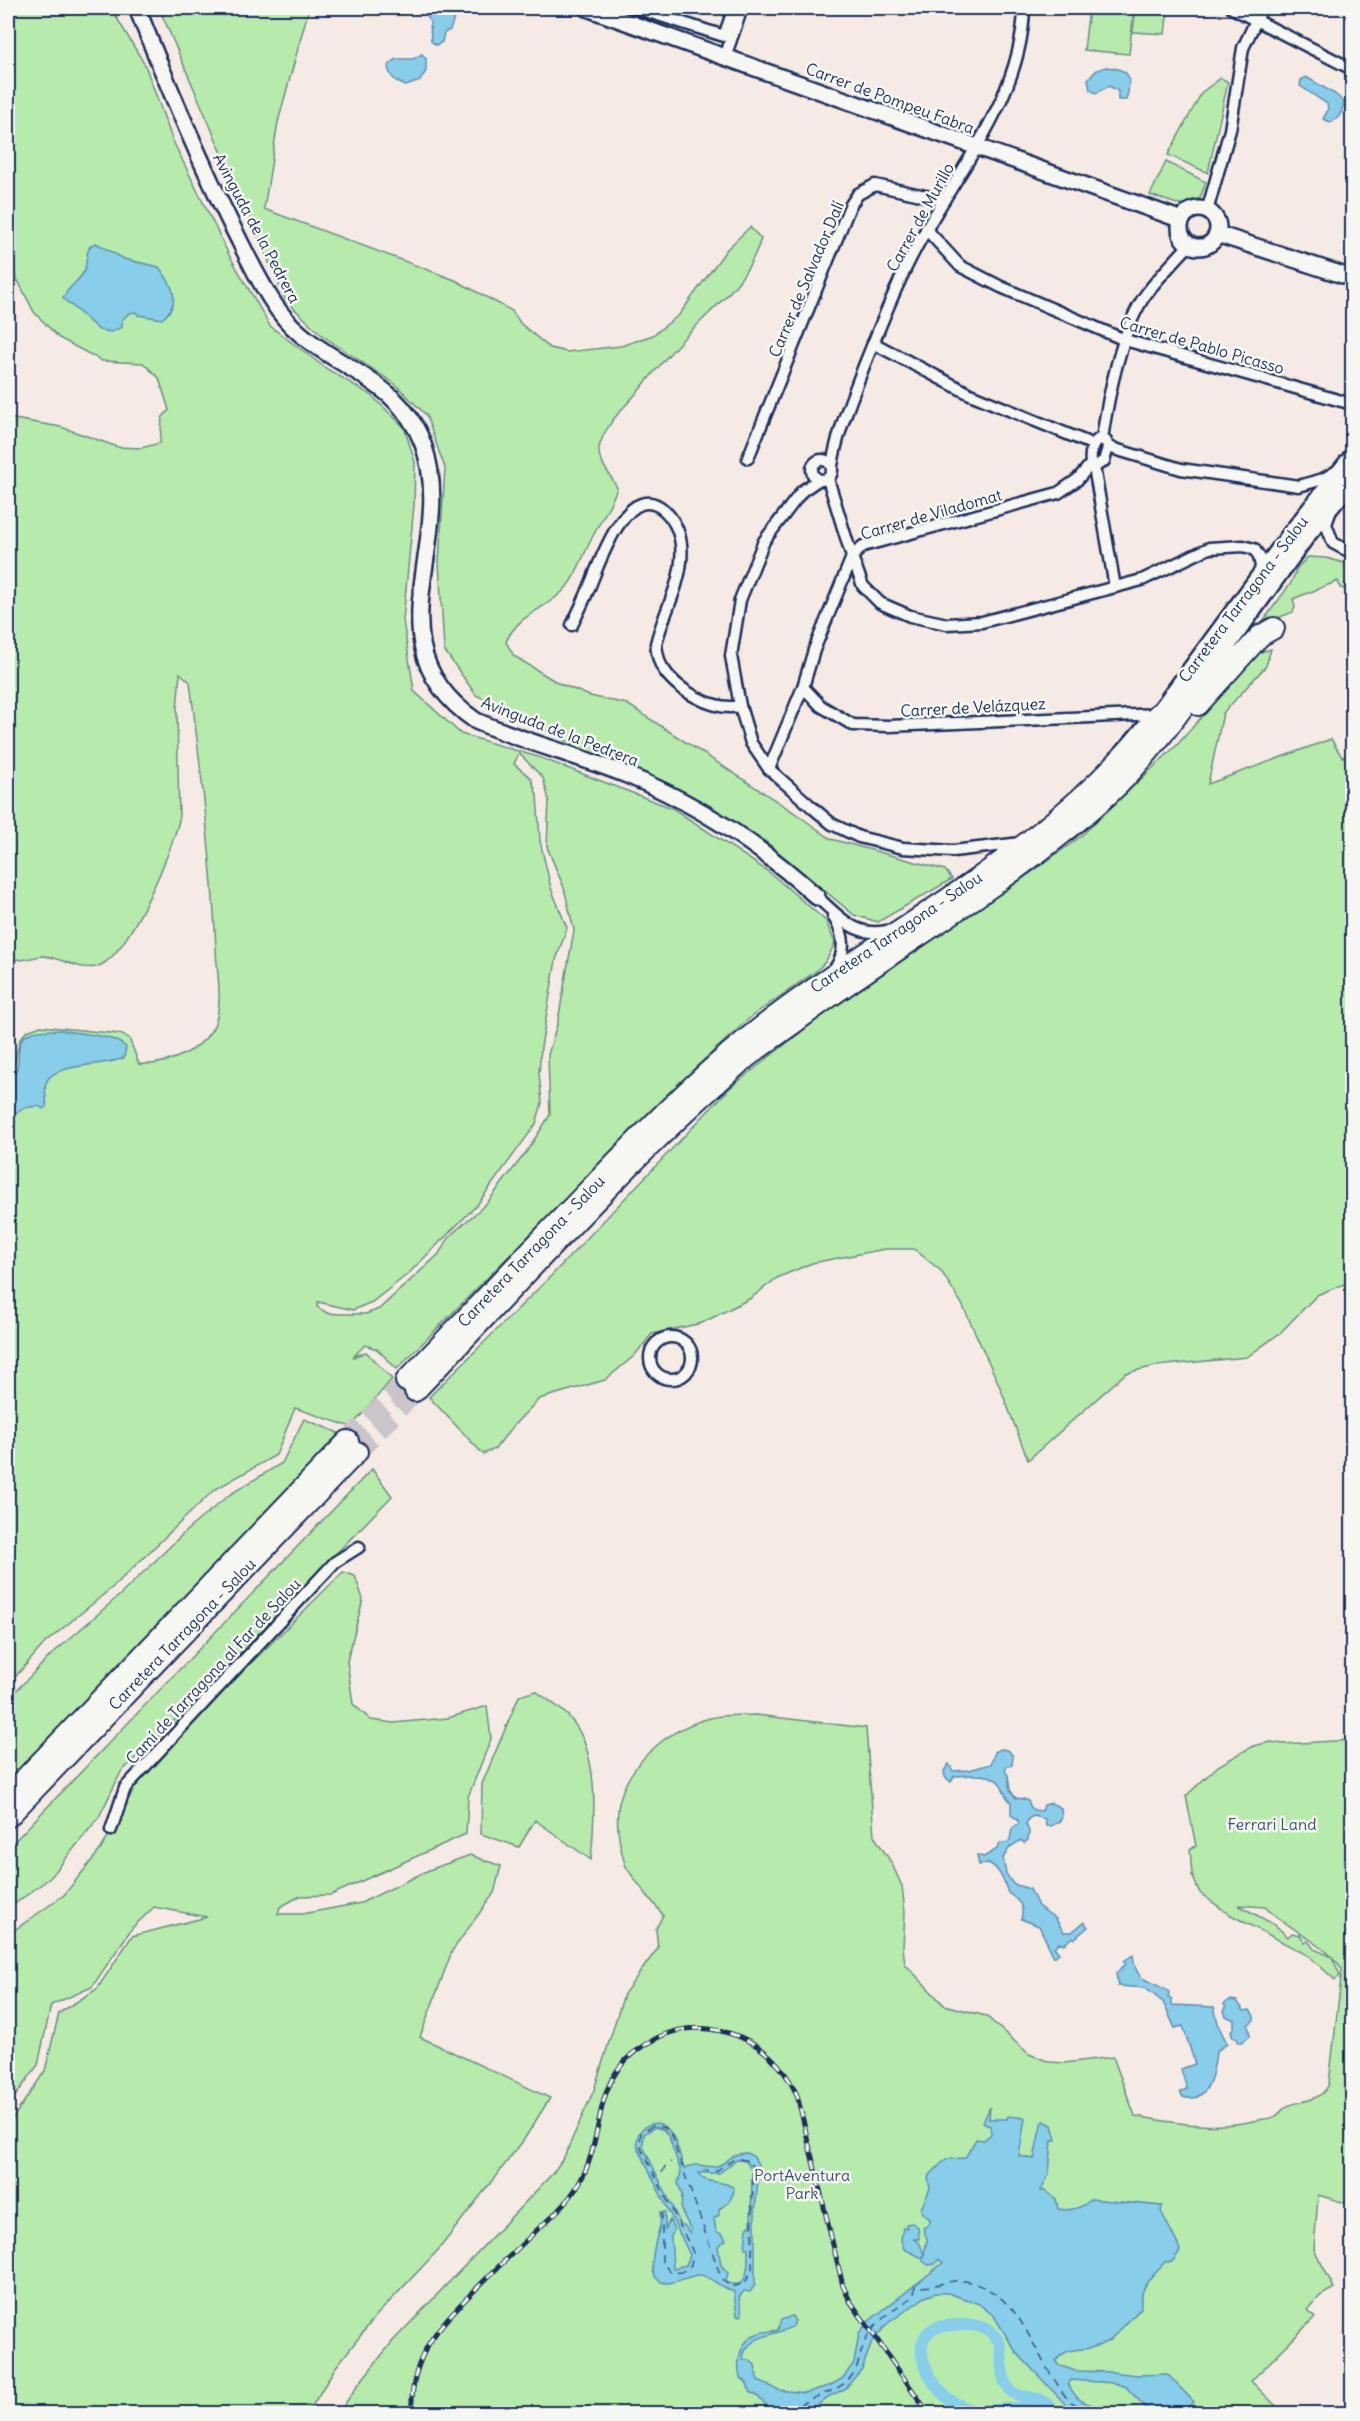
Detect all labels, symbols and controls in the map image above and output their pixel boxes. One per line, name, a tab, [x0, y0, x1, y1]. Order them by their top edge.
street label: Carrer de Pompeu Fabra	[803, 58, 977, 138]
street label: Avinguda de la Pedrera	[209, 150, 305, 306]
street label: Carrer de Murillo	[882, 159, 958, 275]
street label: Carrer de Salvador Dalí	[764, 198, 848, 360]
street label: Carrer de Pablo Picasso	[1117, 312, 1287, 378]
street label: Carrer de Viladomat	[858, 484, 1005, 544]
street label: Carretera Tarragona - Salou	[1174, 512, 1312, 686]
street label: Avinguda de la Pedrera	[479, 692, 641, 770]
street label: Carrer de Velázquez	[900, 693, 1047, 721]
street label: Carretera Tarragona - Salou	[806, 867, 986, 997]
street label: Carretera Tarragona - Salou	[453, 1171, 609, 1331]
street label: Carretera Tarragona - Salou	[104, 1554, 260, 1714]
street label: Camí de Tarragona al Far de Salou	[121, 1574, 305, 1768]
park label: Ferrari Land	[1227, 1814, 1317, 1834]
park label: PortAventura Park	[754, 2165, 850, 2203]

